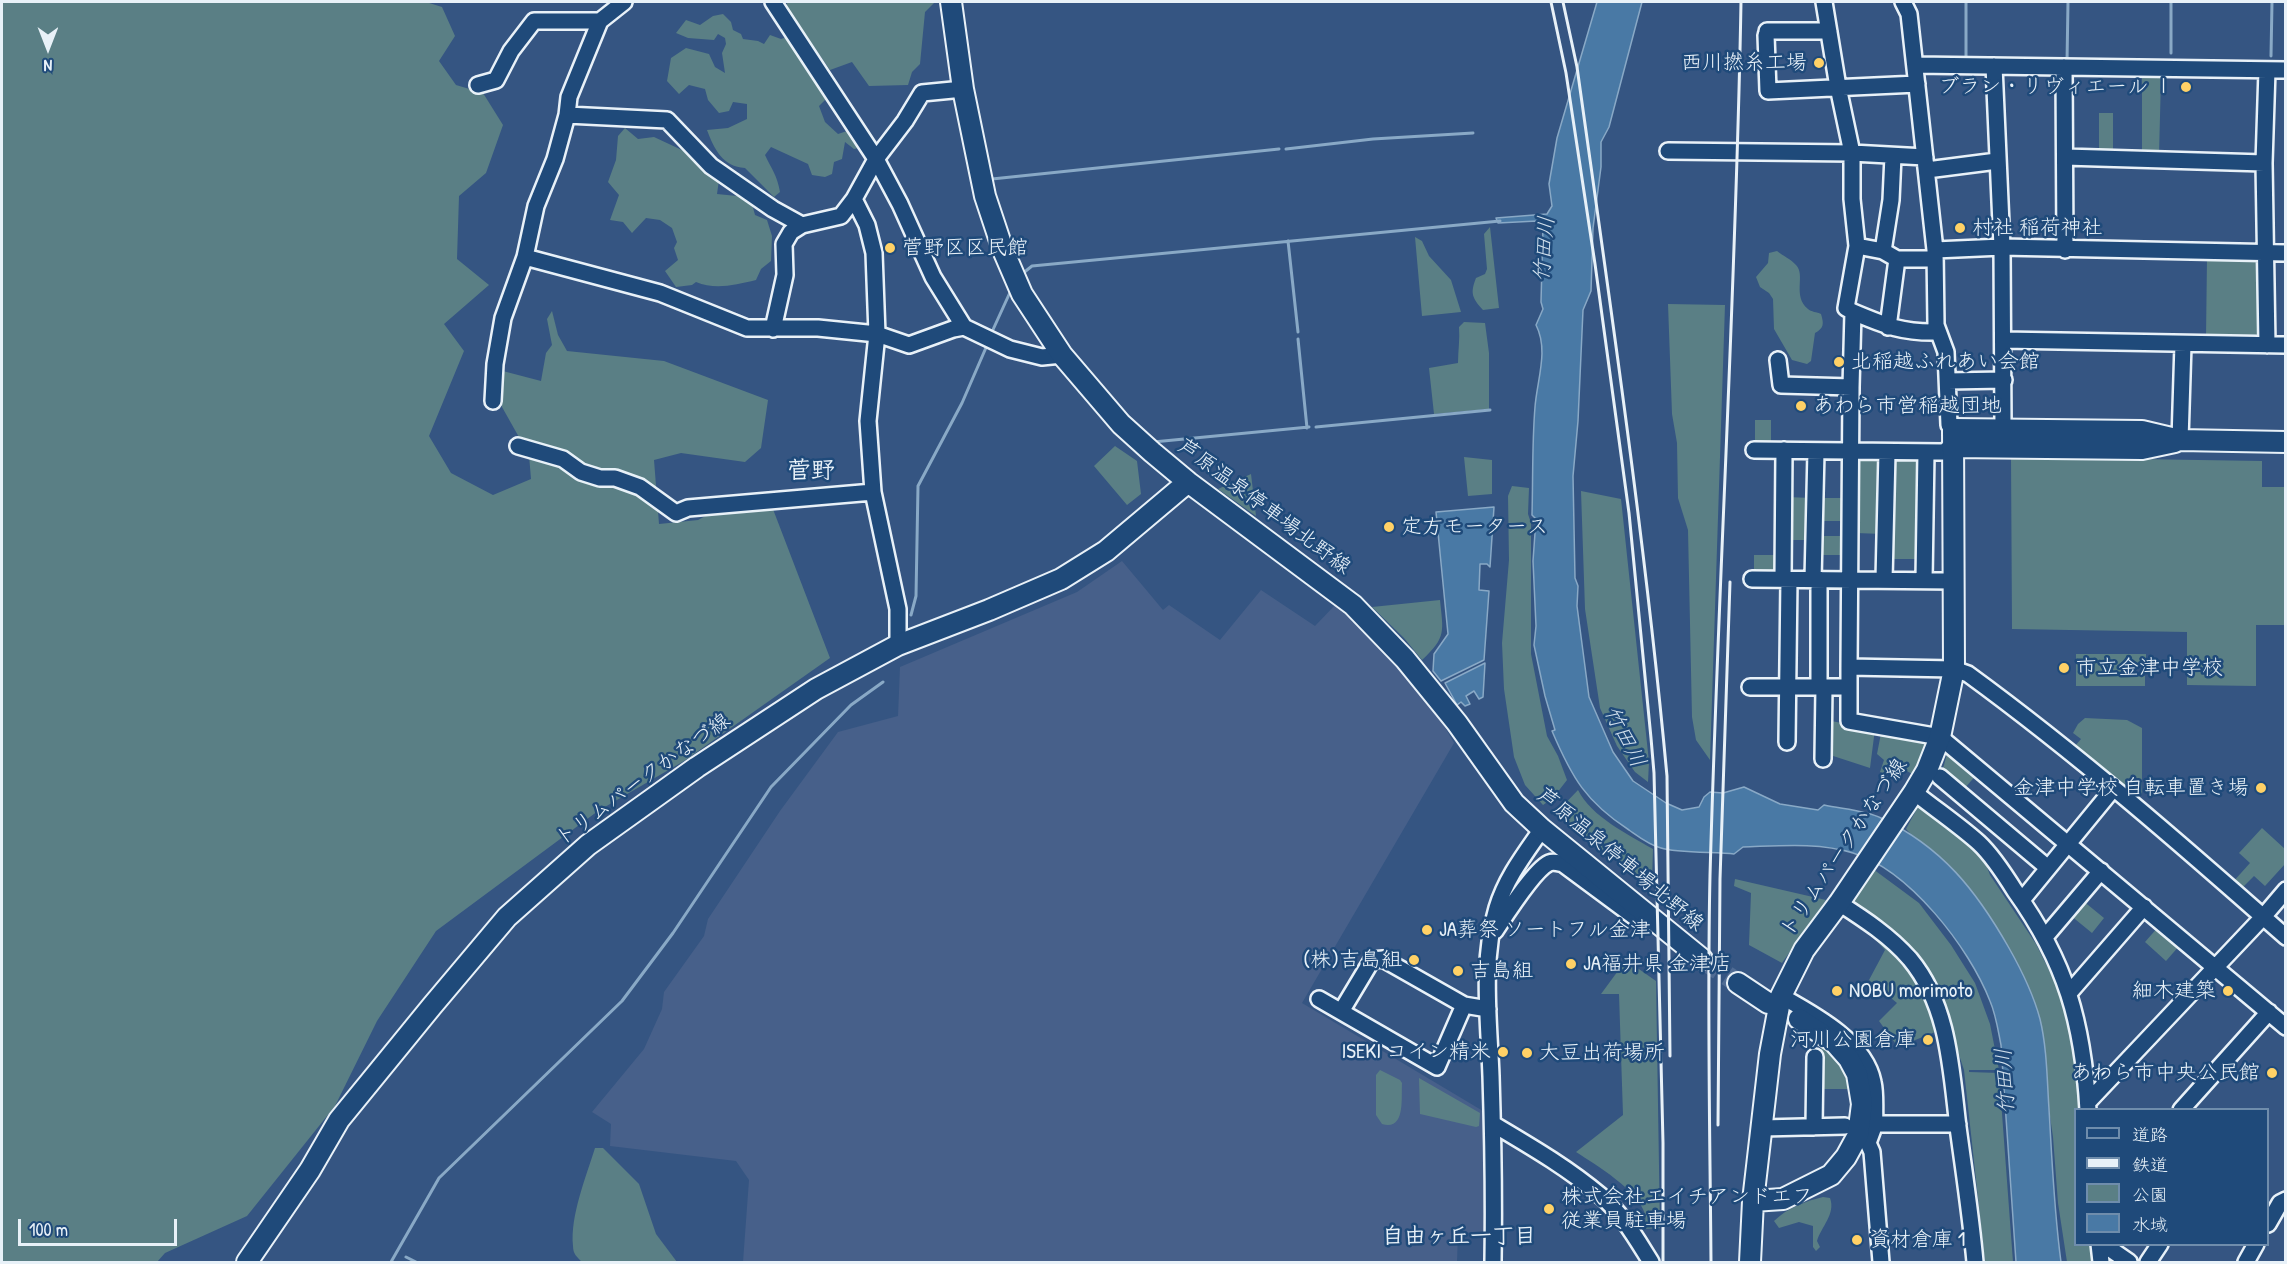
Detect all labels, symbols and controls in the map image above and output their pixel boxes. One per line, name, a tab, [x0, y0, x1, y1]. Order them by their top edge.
north arrow	[18, 18, 78, 78]
place label: 西川撚糸工場	[1681, 50, 1807, 76]
text: N	[44, 55, 52, 77]
marker: 西川撚糸工場	[1812, 56, 1826, 70]
place label: ブラン・リヴィエール Ⅰ	[1938, 74, 2174, 100]
marker: ブラン・リヴィエール Ⅰ	[2179, 80, 2193, 94]
water label: 竹田川	[1529, 215, 1561, 283]
place label: 村社 稲荷神社	[1972, 215, 2103, 241]
marker: 村社 稲荷神社	[1953, 221, 1967, 235]
place label: 菅野区区民館	[902, 235, 1028, 261]
marker: 菅野区区民館	[883, 241, 897, 255]
place label: 北稲越ふれあい会館	[1851, 349, 2040, 375]
marker: 北稲越ふれあい会館	[1832, 355, 1846, 369]
place label: あわら市営稲越団地	[1813, 393, 2002, 419]
marker: あわら市営稲越団地	[1794, 399, 1808, 413]
street label: 芦原温泉停車場北野線	[1173, 434, 1355, 580]
district label: 菅野	[787, 458, 835, 486]
place label: 定方モータース	[1401, 514, 1548, 540]
marker: 定方モータース	[1382, 520, 1396, 534]
place label: 市立金津中学校	[2076, 655, 2223, 681]
marker: 市立金津中学校	[2057, 661, 2071, 675]
water label: 竹田川	[1597, 702, 1651, 772]
street label: トリムパークかなづ線	[551, 708, 735, 852]
street label: トリムパークかなづ線	[1775, 754, 1913, 942]
place label: 金津中学校 自転車置き場	[2013, 775, 2249, 801]
marker: 金津中学校 自転車置き場	[2254, 781, 2268, 795]
street label: 芦原温泉停車場北野線	[1531, 783, 1709, 937]
place label: JA葬祭 ソートフル金津	[1439, 917, 1651, 943]
marker: JA葬祭 ソートフル金津	[1420, 923, 1434, 937]
place label: (株)吉島組	[1303, 947, 1402, 973]
place label: JA福井県 金津店	[1583, 951, 1732, 977]
marker: (株)吉島組	[1407, 953, 1421, 967]
marker: JA福井県 金津店	[1564, 957, 1578, 971]
place label: 吉島組	[1470, 958, 1533, 984]
marker: 吉島組	[1451, 964, 1465, 978]
place label: NOBU morimoto	[1849, 978, 1973, 1004]
place label: 細木建築	[2132, 978, 2216, 1004]
marker: NOBU morimoto	[1830, 984, 1844, 998]
marker: 細木建築	[2221, 984, 2235, 998]
place label: 河川公園倉庫	[1790, 1027, 1916, 1053]
marker: 河川公園倉庫	[1921, 1033, 1935, 1047]
place label: ISEKI コイン精米	[1341, 1039, 1491, 1065]
place label: 大豆出荷場所	[1539, 1040, 1665, 1066]
marker: ISEKI コイン精米	[1496, 1045, 1510, 1059]
marker: 大豆出荷場所	[1520, 1046, 1534, 1060]
water label: 竹田川	[1991, 1047, 2021, 1115]
place label: あわら市中央公民館	[2071, 1060, 2260, 1086]
marker: あわら市中央公民館	[2265, 1066, 2279, 1080]
legend	[2074, 1108, 2269, 1246]
text: 道路	[2132, 1122, 2168, 1147]
text: 鉄道	[2132, 1152, 2168, 1177]
text: 公園	[2132, 1182, 2168, 1207]
place label: 株式会社エイチアンドエフ 従業員駐車場	[1561, 1184, 1813, 1234]
marker: 株式会社エイチアンドエフ 従業員駐車場	[1542, 1202, 1556, 1216]
scale bar	[21, 1207, 180, 1245]
text: 水域	[2132, 1212, 2168, 1237]
text: 100 m	[29, 1217, 68, 1242]
district label: 自由ヶ丘一丁目	[1382, 1224, 1536, 1250]
place label: 資材倉庫 1	[1869, 1227, 1965, 1253]
marker: 資材倉庫 1	[1850, 1233, 1864, 1247]

